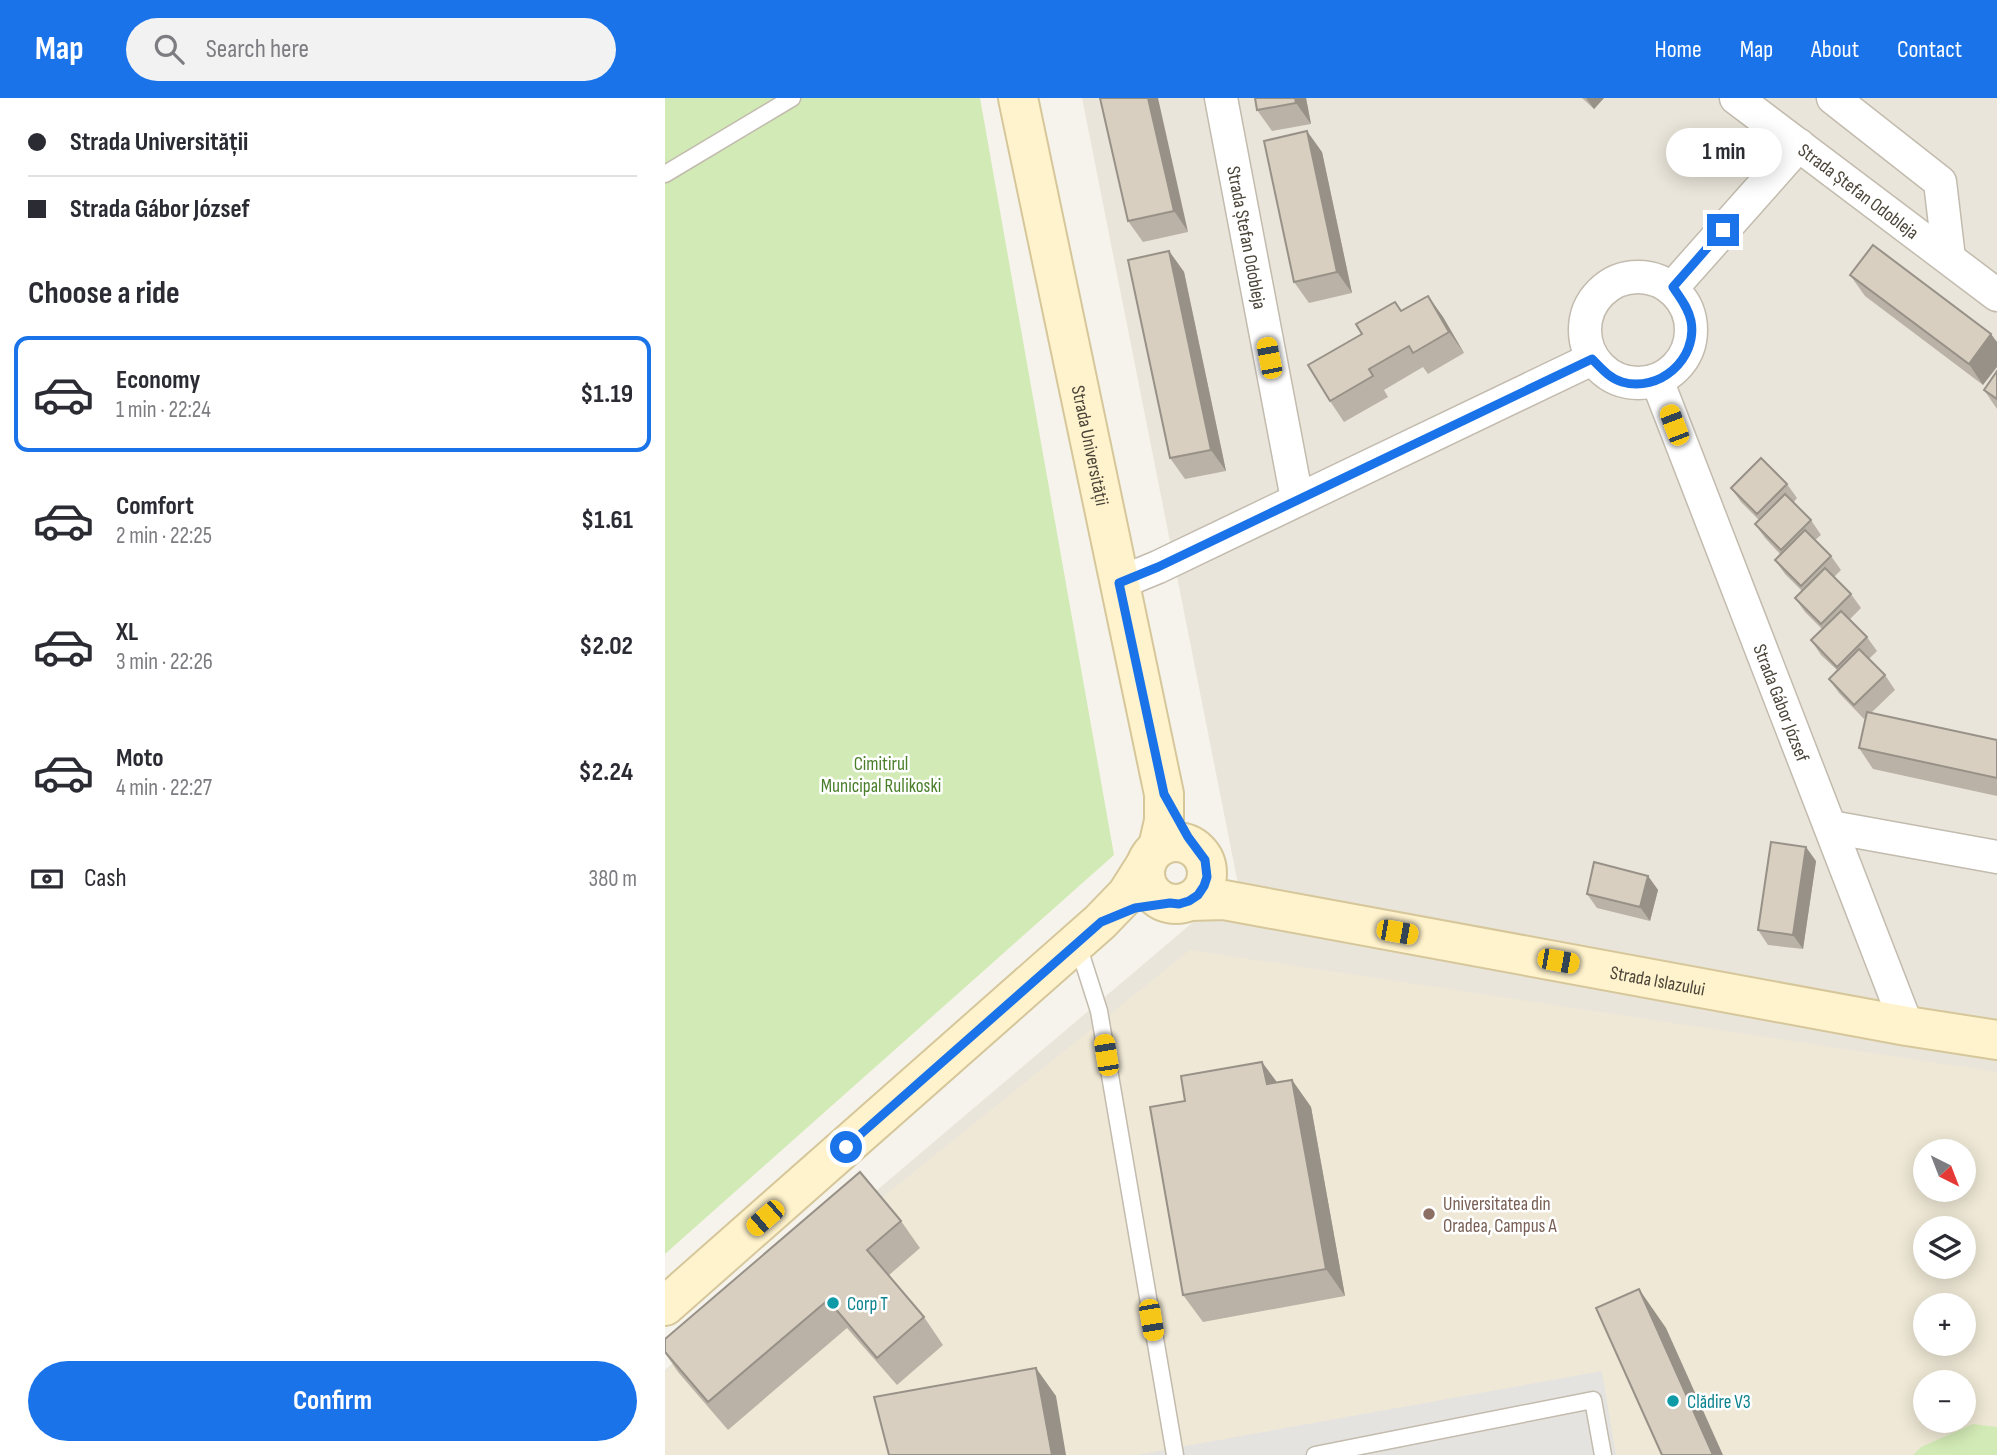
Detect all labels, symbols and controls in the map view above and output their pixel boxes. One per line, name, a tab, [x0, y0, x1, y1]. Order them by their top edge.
search box	[126, 18, 616, 81]
text: Map	[35, 29, 84, 69]
icon: search	[150, 30, 188, 68]
text: Search here	[206, 34, 309, 65]
text: Home	[1654, 35, 1702, 64]
text: Map	[1740, 35, 1773, 64]
text: About	[1811, 35, 1859, 64]
text: Contact	[1897, 35, 1962, 64]
text: Strada Universității	[70, 127, 248, 158]
callout: 1 min	[1665, 129, 1781, 178]
text: 1 min	[1703, 138, 1745, 166]
street label: Strada Ștefan Odobleja	[1793, 139, 1923, 245]
street label: Strada Ștefan Odobleja	[1221, 164, 1271, 311]
text: Strada Gábor József	[70, 194, 250, 225]
route end	[1707, 214, 1739, 246]
text: Choose a ride	[28, 274, 180, 313]
car	[1255, 335, 1284, 381]
icon: car	[32, 363, 95, 426]
text: Economy	[116, 365, 200, 396]
text: $1.19	[580, 379, 633, 410]
street label: Strada Universității	[1066, 384, 1113, 508]
text: 1 min · 22:24	[116, 396, 211, 424]
car	[1657, 402, 1692, 448]
icon: car	[32, 489, 95, 552]
text: Comfort	[116, 491, 194, 522]
text: $1.61	[581, 505, 633, 536]
text: 2 min · 22:25	[116, 522, 212, 550]
icon: car	[32, 615, 95, 678]
text: XL	[116, 617, 138, 648]
text: $2.02	[579, 631, 633, 662]
street label: Strada Gábor József	[1747, 641, 1814, 766]
text: 3 min · 22:26	[116, 648, 213, 676]
icon: car	[32, 741, 95, 804]
text: Moto	[116, 743, 164, 774]
park label: Cimitirul Municipal Rulikoski	[821, 753, 941, 798]
text: $2.24	[578, 757, 633, 788]
text: 4 min · 22:27	[116, 774, 212, 802]
icon: cash	[28, 860, 66, 898]
text: Cash	[84, 863, 127, 894]
text: 380 m	[589, 865, 637, 893]
car	[1375, 918, 1420, 946]
car	[1536, 947, 1581, 975]
street label: Strada Islazului	[1608, 961, 1707, 1002]
car	[1093, 1033, 1120, 1077]
route start	[830, 1131, 862, 1163]
north arrow	[1913, 1139, 1976, 1202]
map controls	[1913, 1139, 1976, 1433]
place label: Universitatea din Oradea, Campus A	[1443, 1193, 1557, 1238]
car	[743, 1196, 788, 1240]
marker: Universitatea din Oradea, Campus A	[1421, 1206, 1437, 1222]
button: layers	[1913, 1216, 1976, 1279]
place label: Corp T	[847, 1293, 888, 1316]
button: +	[1913, 1293, 1976, 1356]
marker: Corp T	[825, 1295, 841, 1311]
car	[1138, 1297, 1165, 1343]
button: Confirm	[28, 1361, 637, 1441]
button: −	[1913, 1370, 1976, 1433]
place label: Clădire V3	[1687, 1391, 1751, 1414]
marker: Clădire V3	[1665, 1393, 1681, 1409]

